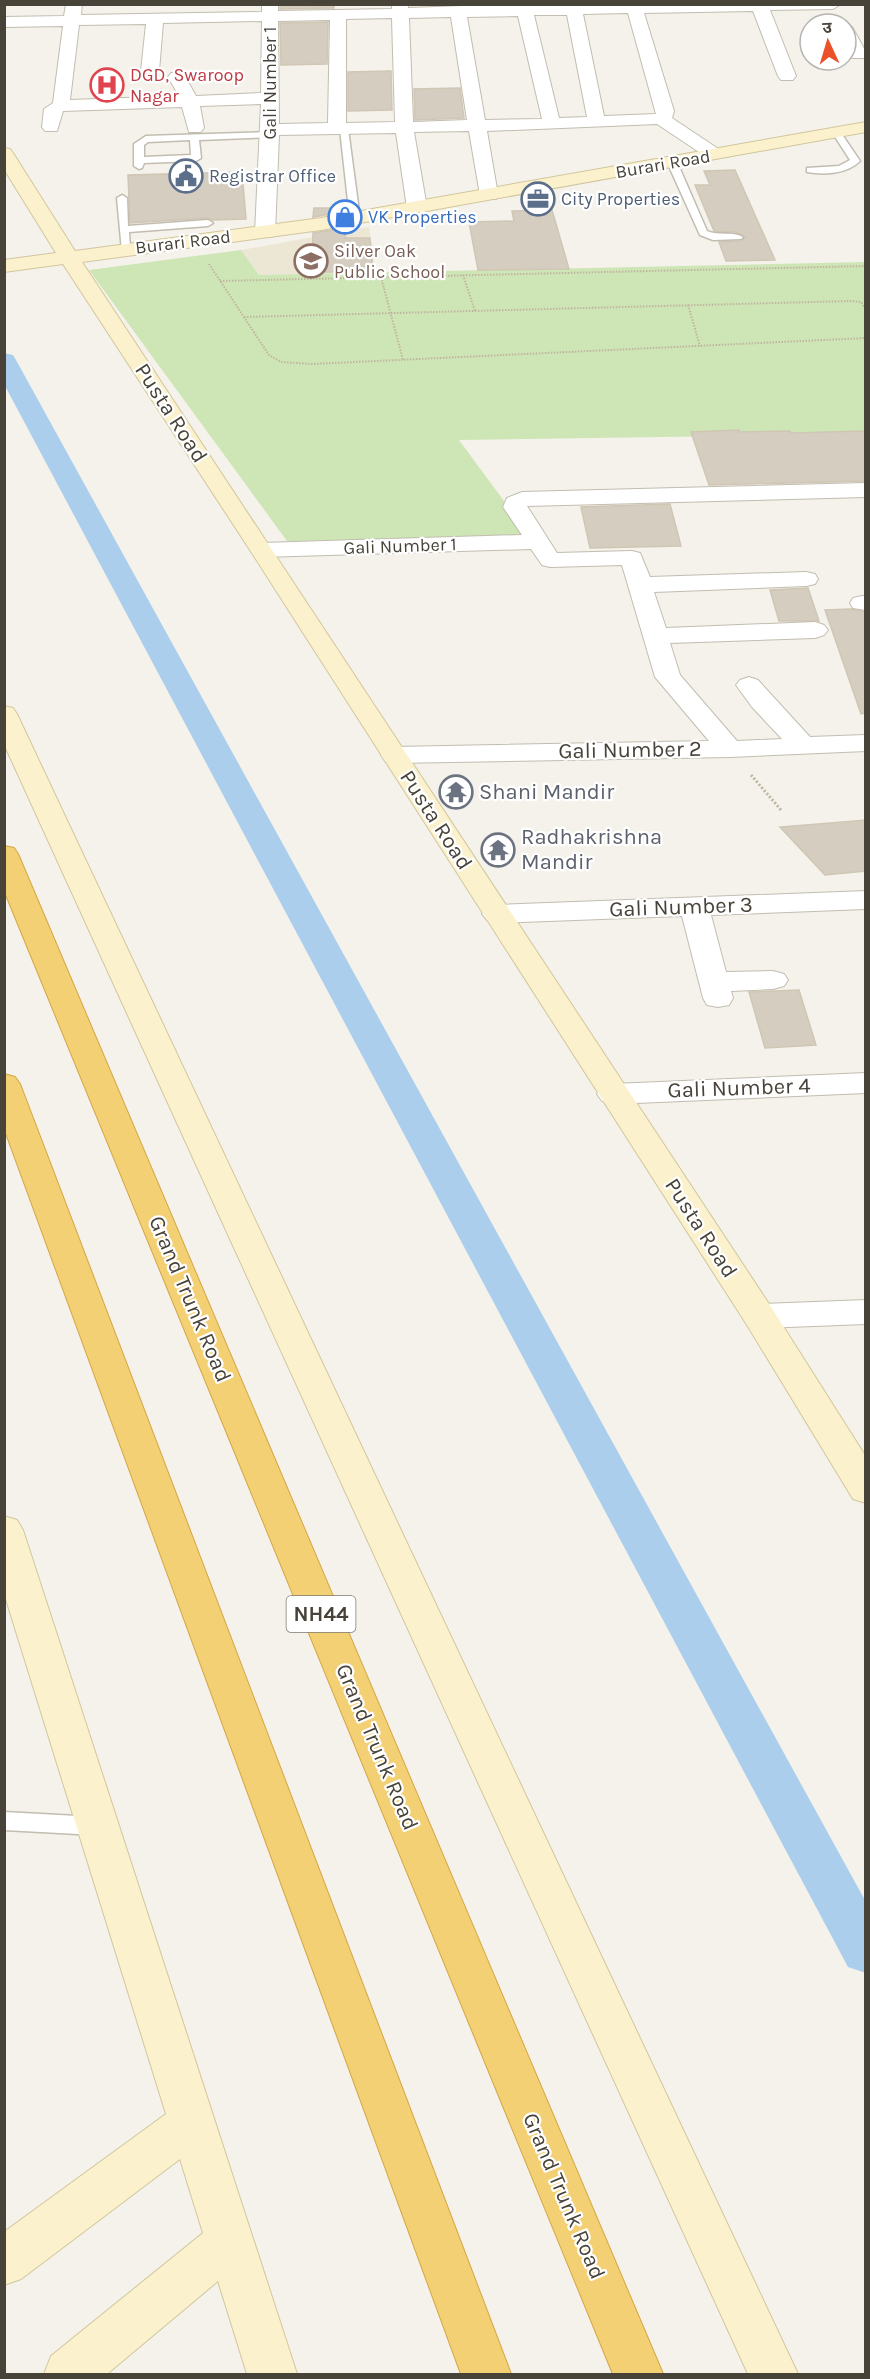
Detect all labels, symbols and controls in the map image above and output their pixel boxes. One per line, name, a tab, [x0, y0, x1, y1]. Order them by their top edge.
north arrow	[798, 12, 858, 72]
text: उ	[822, 18, 833, 37]
street label: Gali Number 1	[259, 27, 281, 139]
place label: DGD, Swaroop Nagar	[130, 64, 244, 107]
hospital icon: DGD, Swaroop Nagar	[89, 67, 125, 103]
street label: Burari Road	[614, 145, 712, 183]
public building icon: Registrar Office	[168, 158, 204, 194]
place label: Registrar Office	[209, 165, 336, 187]
office icon: City Properties	[520, 181, 556, 217]
place label: City Properties	[561, 188, 680, 210]
shop icon: VK Properties	[327, 199, 363, 235]
place label: VK Properties	[368, 206, 477, 228]
street label: Burari Road	[134, 225, 232, 259]
place label: Silver Oak Public School	[334, 240, 445, 283]
school or university icon: Silver Oak Public School	[293, 243, 329, 279]
street label: Pusta Road	[129, 358, 213, 468]
street label: Gali Number 1	[343, 533, 457, 559]
street label: Gali Number 2	[558, 736, 702, 764]
street label: Pusta Road	[394, 765, 478, 875]
temple icon: Shani Mandir	[438, 774, 474, 810]
place label: Shani Mandir	[479, 779, 614, 805]
place label: Radhakrishna Mandir	[521, 824, 662, 875]
temple icon: Radhakrishna Mandir	[480, 832, 516, 868]
street label: Gali Number 3	[609, 892, 753, 922]
street label: Gali Number 4	[667, 1073, 811, 1103]
street label: Pusta Road	[659, 1173, 743, 1283]
street label: Grand Trunk Road	[143, 1212, 237, 1386]
road number: NH44	[286, 1596, 356, 1632]
street label: Grand Trunk Road	[330, 1660, 424, 1834]
street label: Grand Trunk Road	[517, 2109, 611, 2283]

